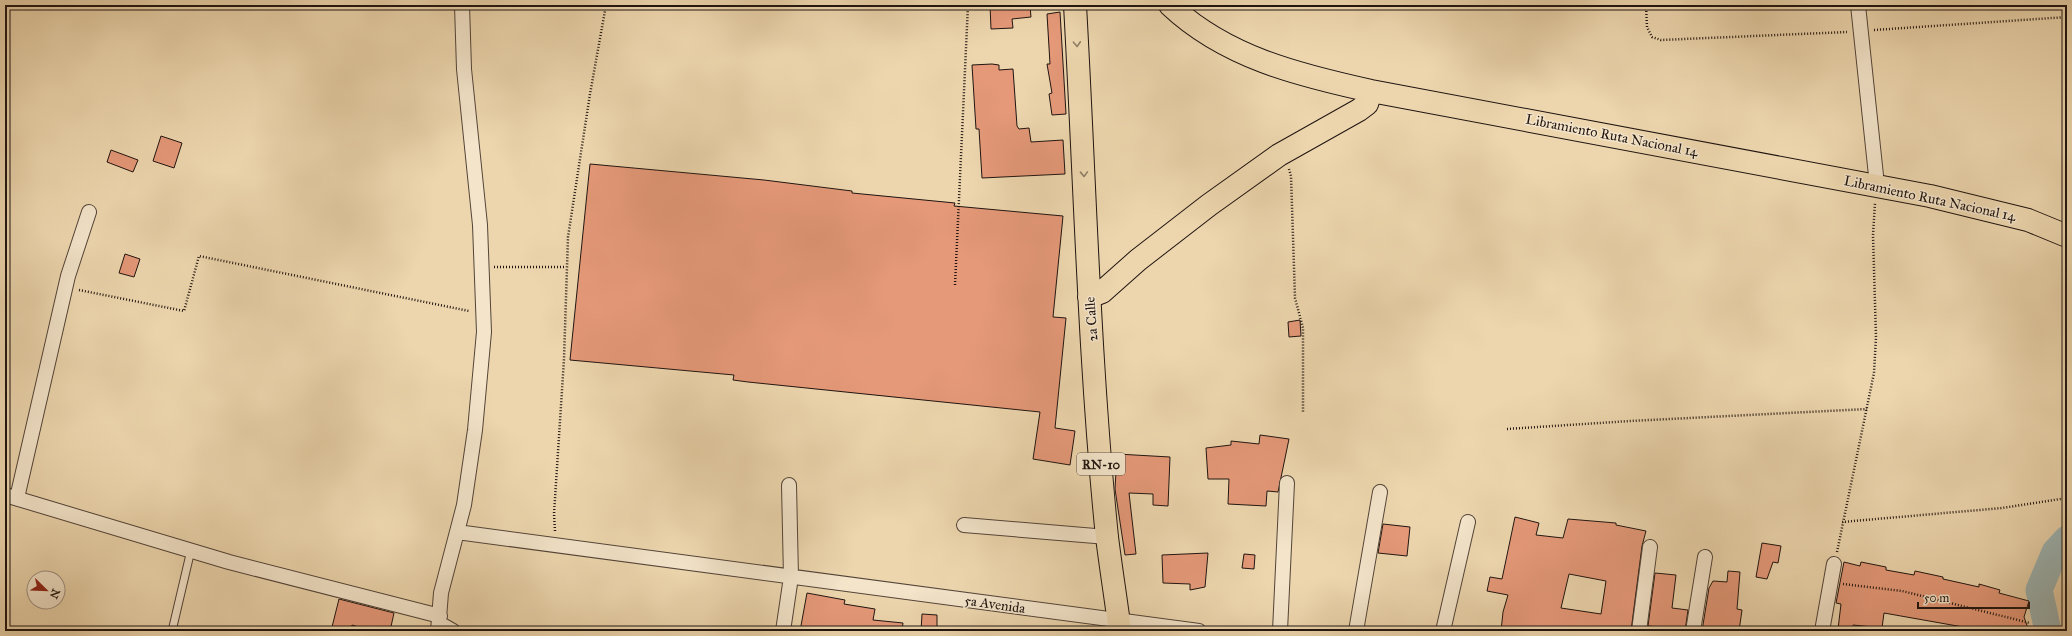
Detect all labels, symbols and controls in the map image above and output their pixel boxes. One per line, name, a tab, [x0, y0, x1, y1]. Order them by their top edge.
one-way arrow	[1073, 41, 1082, 47]
street label: Libramiento Ruta Nacional 14	[1524, 110, 1701, 161]
one-way arrow	[1080, 171, 1089, 177]
street label: Libramiento Ruta Nacional 14	[1843, 172, 2018, 225]
street label: 2a Calle	[1081, 296, 1102, 342]
road number: RN-10	[1077, 453, 1125, 475]
north arrow	[26, 570, 66, 610]
scale bar	[1918, 584, 2029, 610]
text: N	[47, 587, 63, 601]
text: 50 m	[1924, 591, 1949, 605]
street label: 5a Avenida	[964, 592, 1026, 617]

